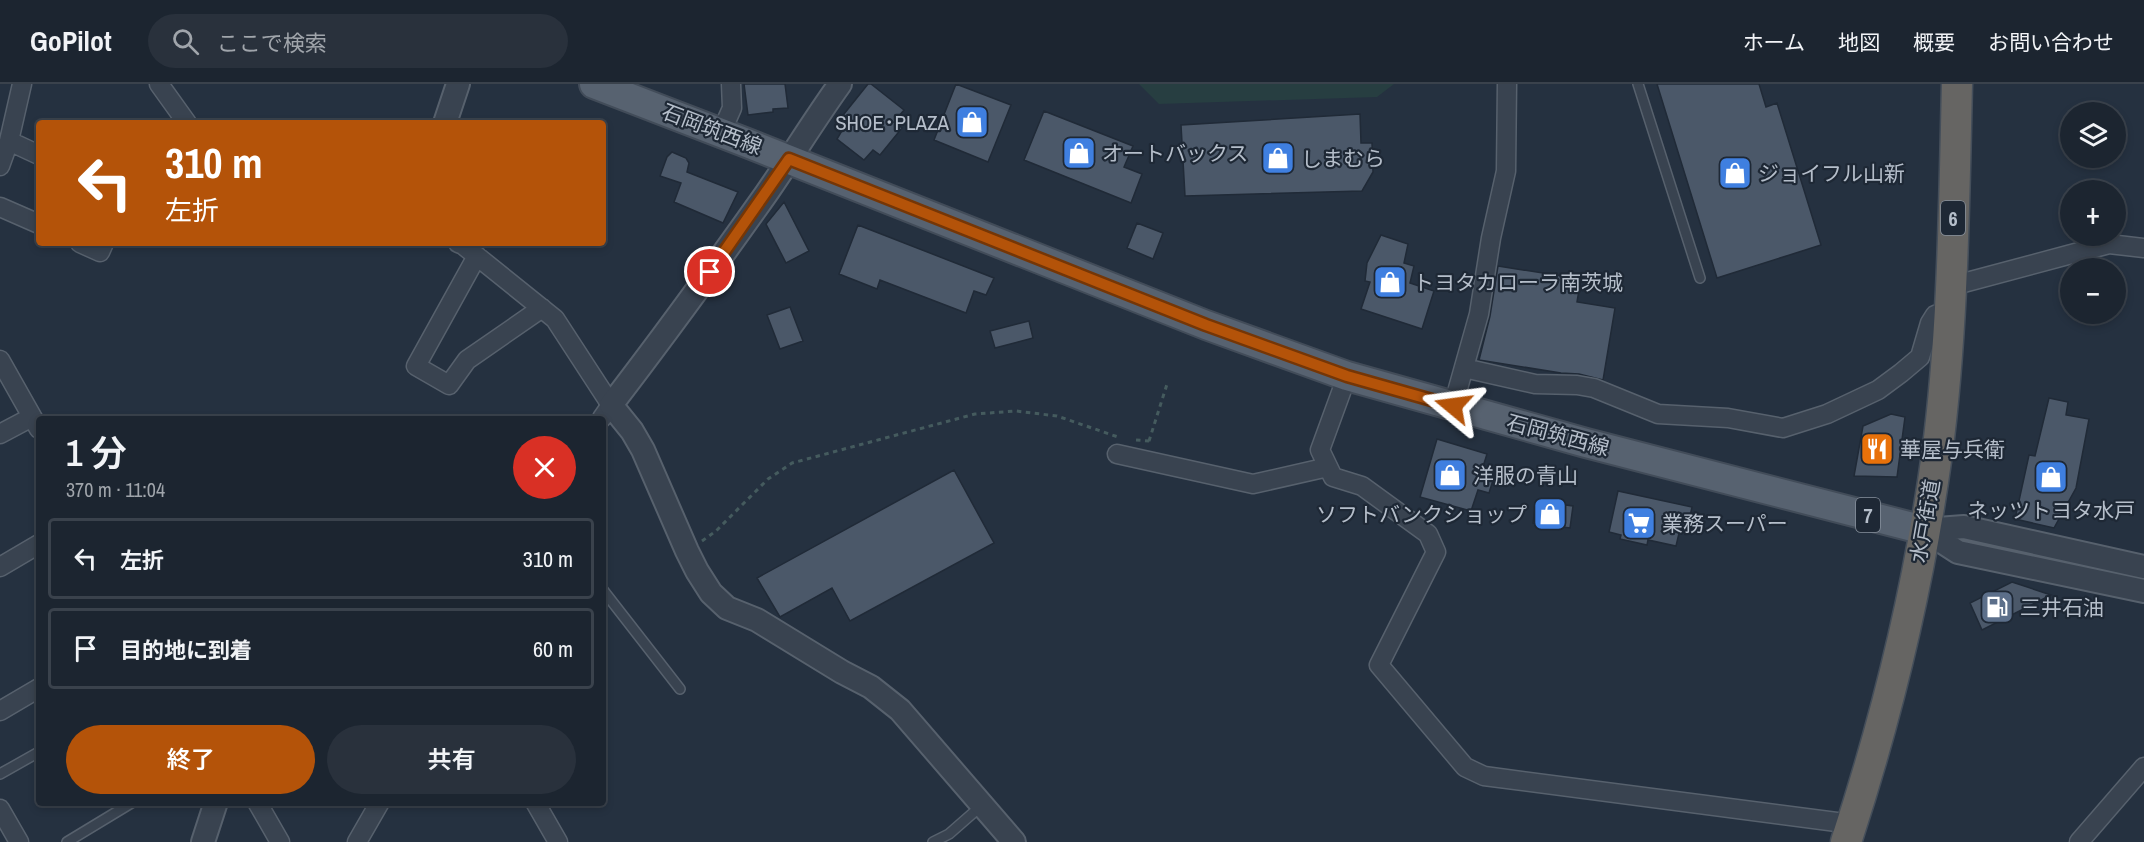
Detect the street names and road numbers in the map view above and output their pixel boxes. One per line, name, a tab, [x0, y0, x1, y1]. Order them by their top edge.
street label: 石岡筑西線	[658, 97, 766, 161]
road number: 6	[1941, 201, 1965, 235]
street label: 石岡筑西線	[1504, 407, 1612, 463]
street label: 水戸街道	[1903, 477, 1947, 565]
road number: 7	[1856, 498, 1880, 532]

